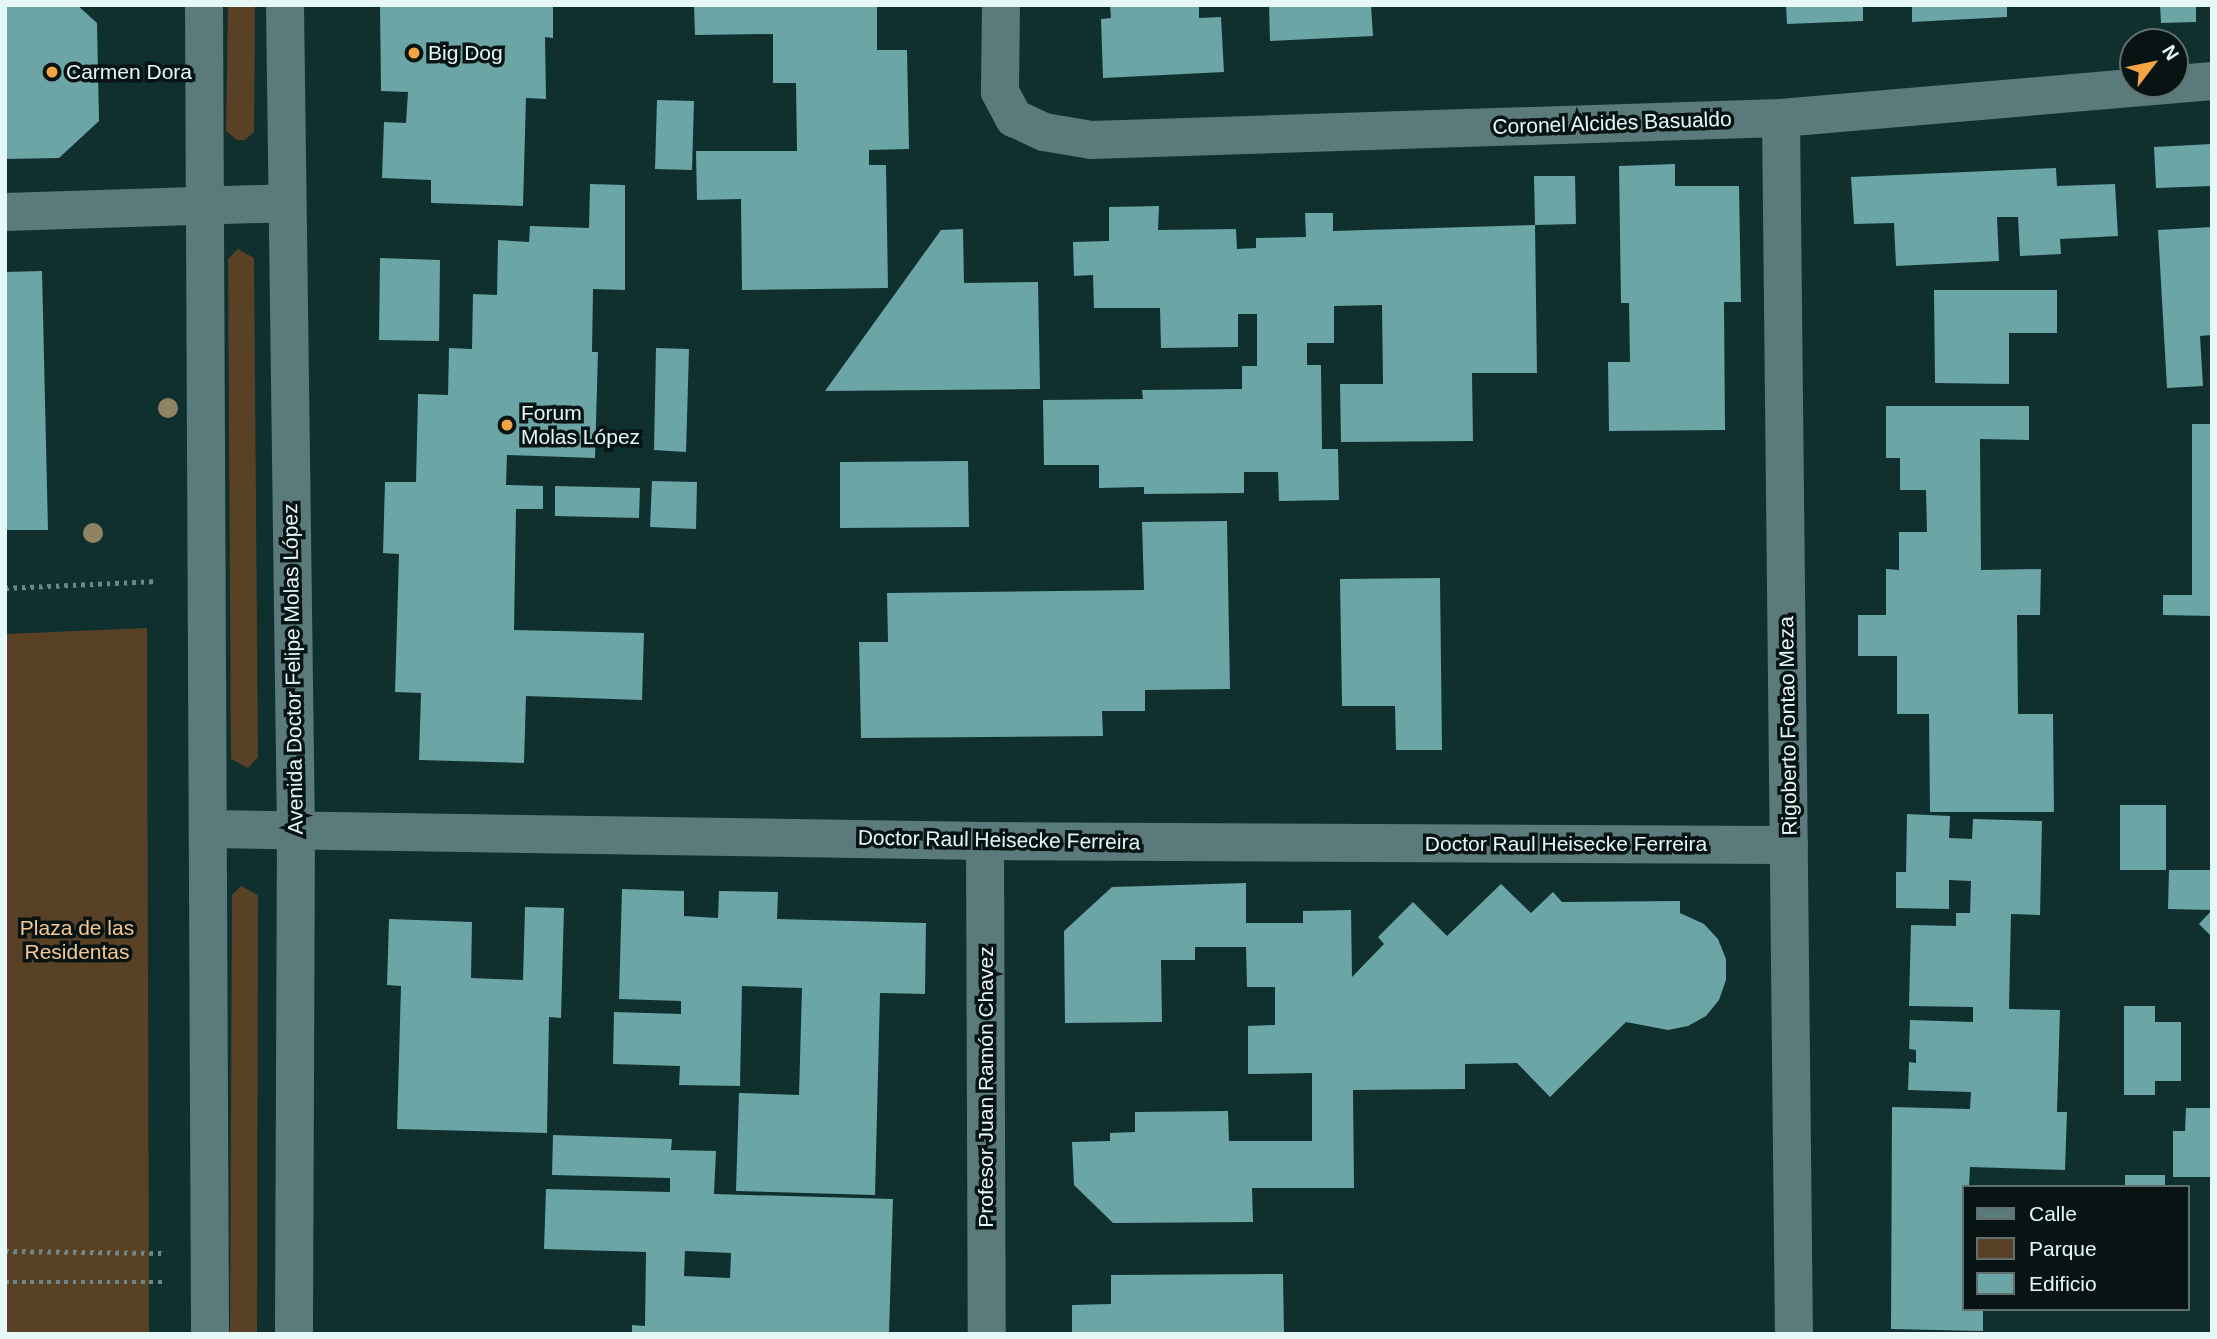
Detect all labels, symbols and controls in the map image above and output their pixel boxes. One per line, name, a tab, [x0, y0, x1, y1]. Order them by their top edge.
north arrow	[2119, 28, 2189, 98]
place label: Big Dog	[428, 40, 503, 66]
text: N	[2158, 41, 2183, 64]
marker: Big Dog	[406, 45, 422, 61]
place label: Carmen Dora	[66, 59, 192, 85]
marker: Carmen Dora	[44, 64, 60, 80]
street label: Coronel Alcides Basualdo	[1491, 106, 1733, 140]
place label: Forum Molas López	[521, 400, 640, 450]
marker: Forum Molas López	[499, 417, 515, 433]
street label: Avenida Doctor Felipe Molas López	[278, 503, 308, 835]
street label: Rigoberto Fontao Meza	[1773, 616, 1803, 836]
street label: Doctor Raul Heisecke Ferreira	[858, 825, 1140, 855]
street label: Doctor Raul Heisecke Ferreira	[1425, 831, 1707, 857]
park label: Plaza de las Residentas	[20, 915, 134, 965]
street label: Profesor Juan Ramón Chavez	[973, 946, 999, 1228]
legend	[1962, 1185, 2189, 1311]
text: Calle	[2029, 1202, 2077, 1225]
text: Parque	[2029, 1237, 2097, 1260]
text: Edificio	[2029, 1272, 2097, 1295]

